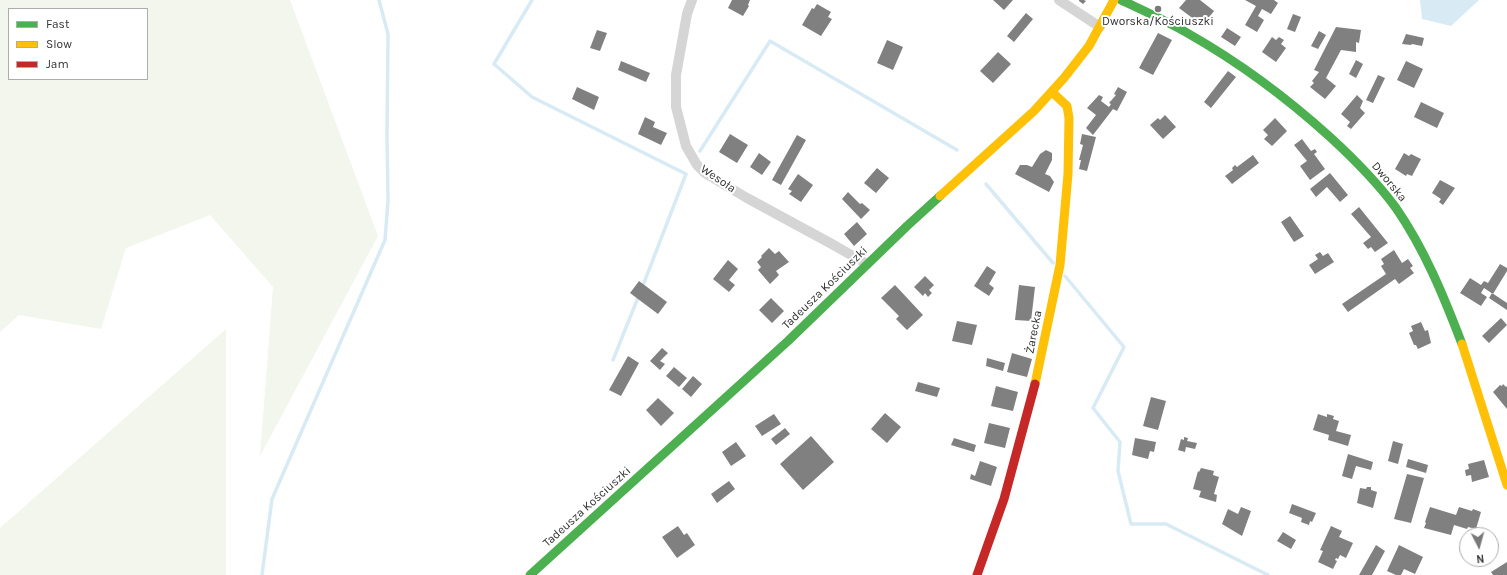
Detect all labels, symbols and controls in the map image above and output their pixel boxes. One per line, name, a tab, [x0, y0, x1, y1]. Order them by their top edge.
marker: Dworska/Kościuszki	[1153, 4, 1163, 14]
legend	[8, 8, 148, 80]
place label: Dworska/Kościuszki	[1102, 15, 1214, 29]
text: Fast	[46, 17, 69, 31]
text: Slow	[46, 37, 72, 51]
text: Jam	[46, 57, 69, 71]
street label: Dworska	[1368, 159, 1410, 205]
street label: Wesoła	[698, 162, 738, 196]
street label: Tadeusza Kościuszki	[779, 244, 871, 332]
street label: Żarecka	[1023, 309, 1045, 355]
street label: Tadeusza Kościuszki	[540, 464, 634, 550]
north arrow	[1459, 527, 1499, 567]
text: N	[1476, 552, 1485, 565]

